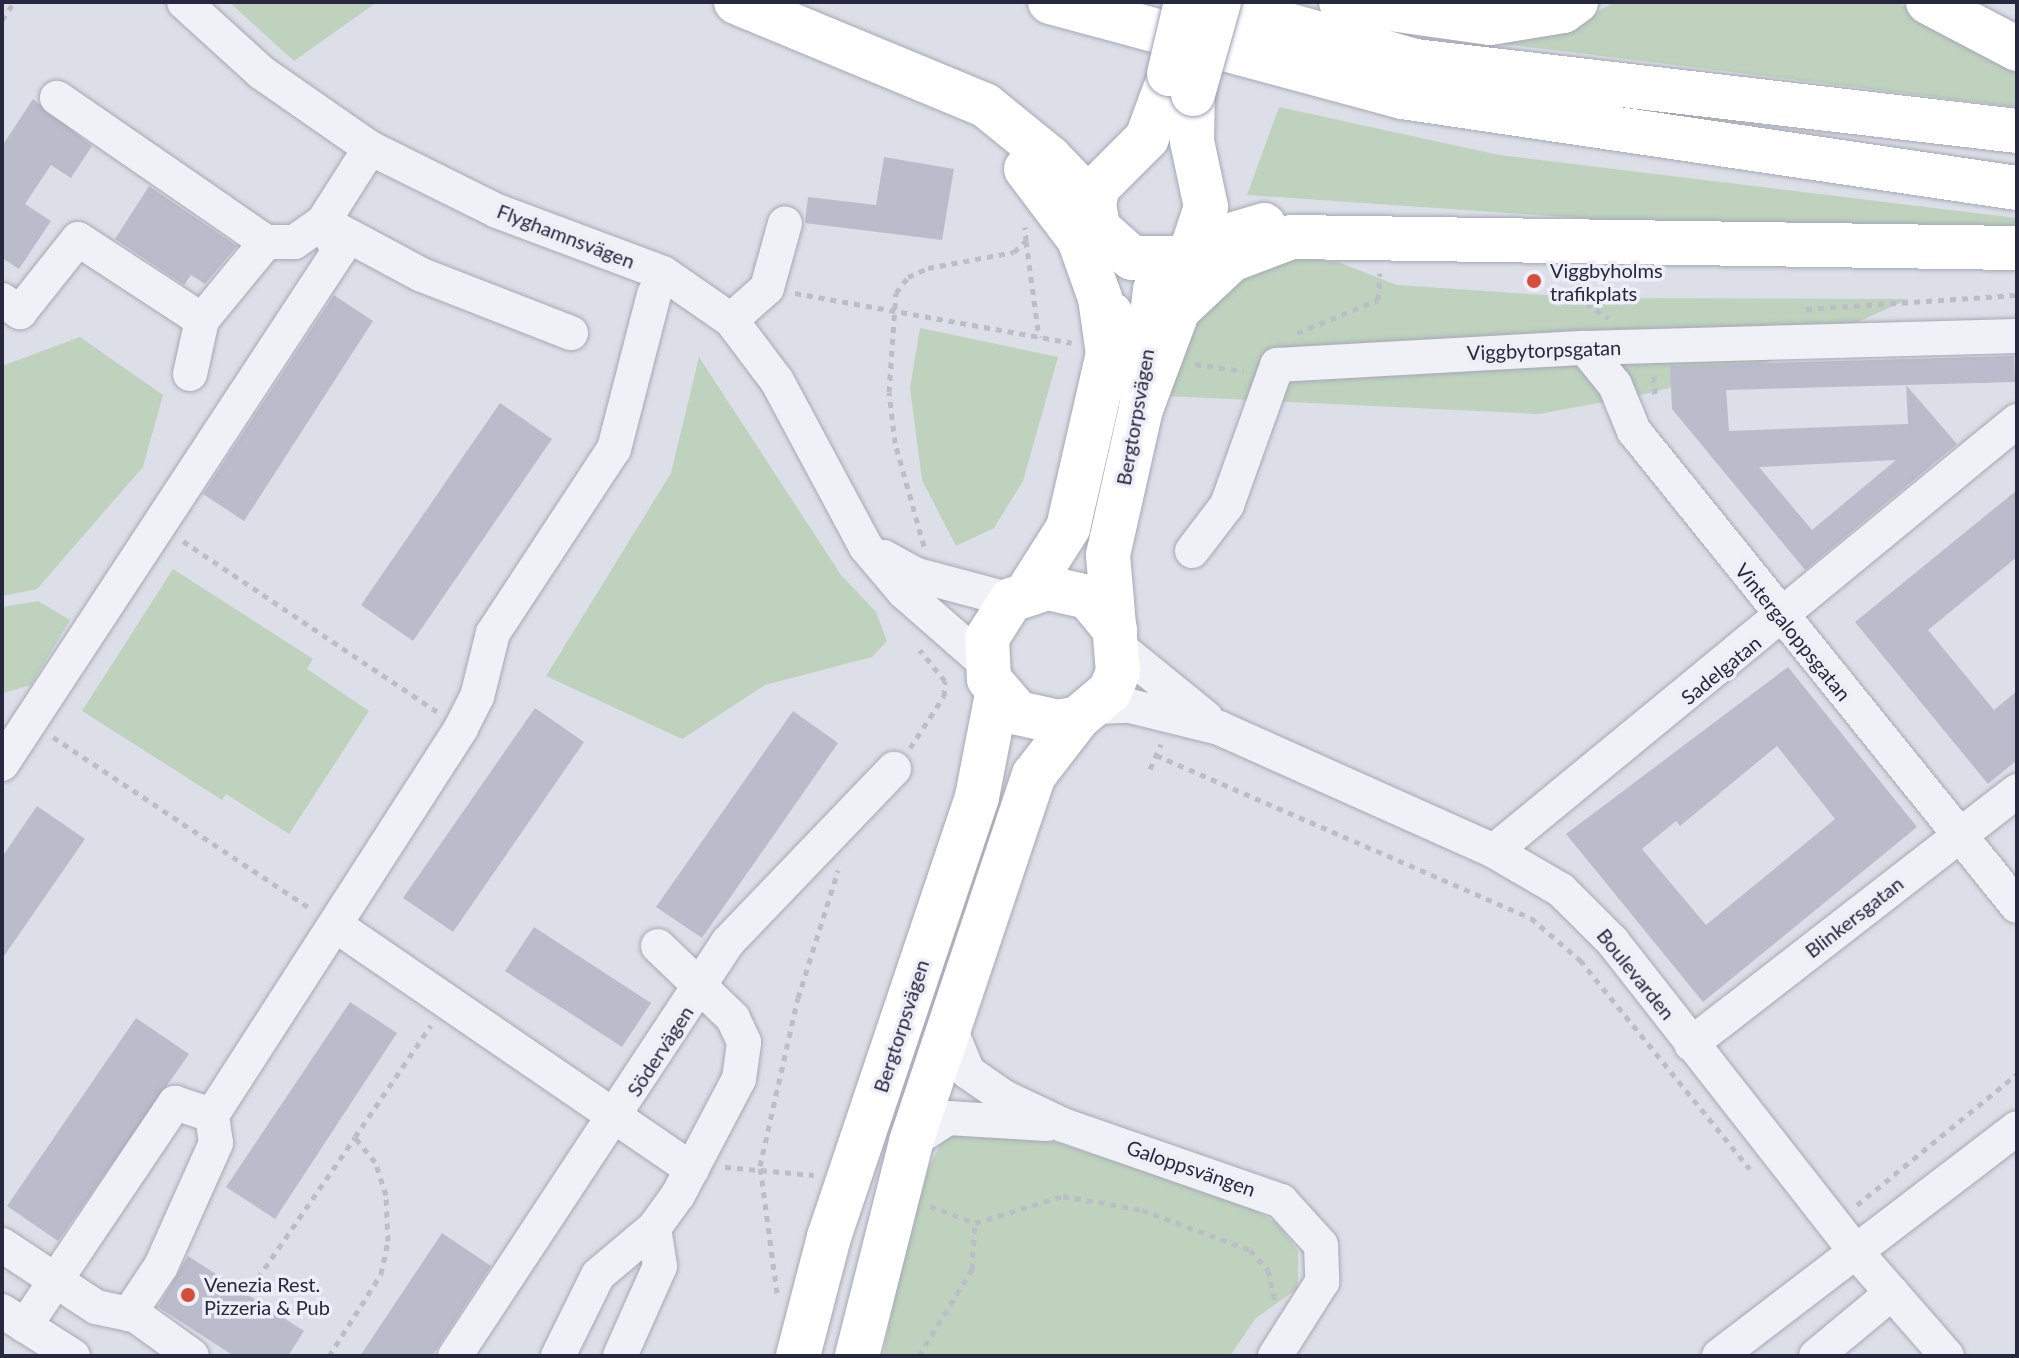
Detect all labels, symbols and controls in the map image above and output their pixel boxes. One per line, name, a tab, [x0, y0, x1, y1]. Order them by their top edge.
street label: Flyghamnsvägen	[494, 199, 638, 273]
place label: Viggbyholms trafikplats	[1550, 258, 1663, 305]
marker: Viggbyholms trafikplats	[1525, 272, 1543, 290]
street label: Viggbytorpsgatan	[1466, 335, 1622, 365]
street label: Bergtorpsvägen	[1111, 347, 1159, 487]
street label: Vintergaloppsgatan	[1730, 558, 1856, 706]
street label: Sadelgatan	[1676, 631, 1766, 709]
street label: Blinkersgatan	[1800, 871, 1908, 963]
street label: Boulevarden	[1592, 924, 1680, 1024]
street label: Bergtorpsvägen	[868, 957, 934, 1095]
street label: Södervägen	[622, 1001, 698, 1101]
street label: Galoppsvängen	[1123, 1135, 1259, 1201]
place label: Venezia Rest. Pizzeria & Pub	[204, 1272, 330, 1319]
marker: Venezia Rest. Pizzeria & Pub	[179, 1286, 197, 1304]

